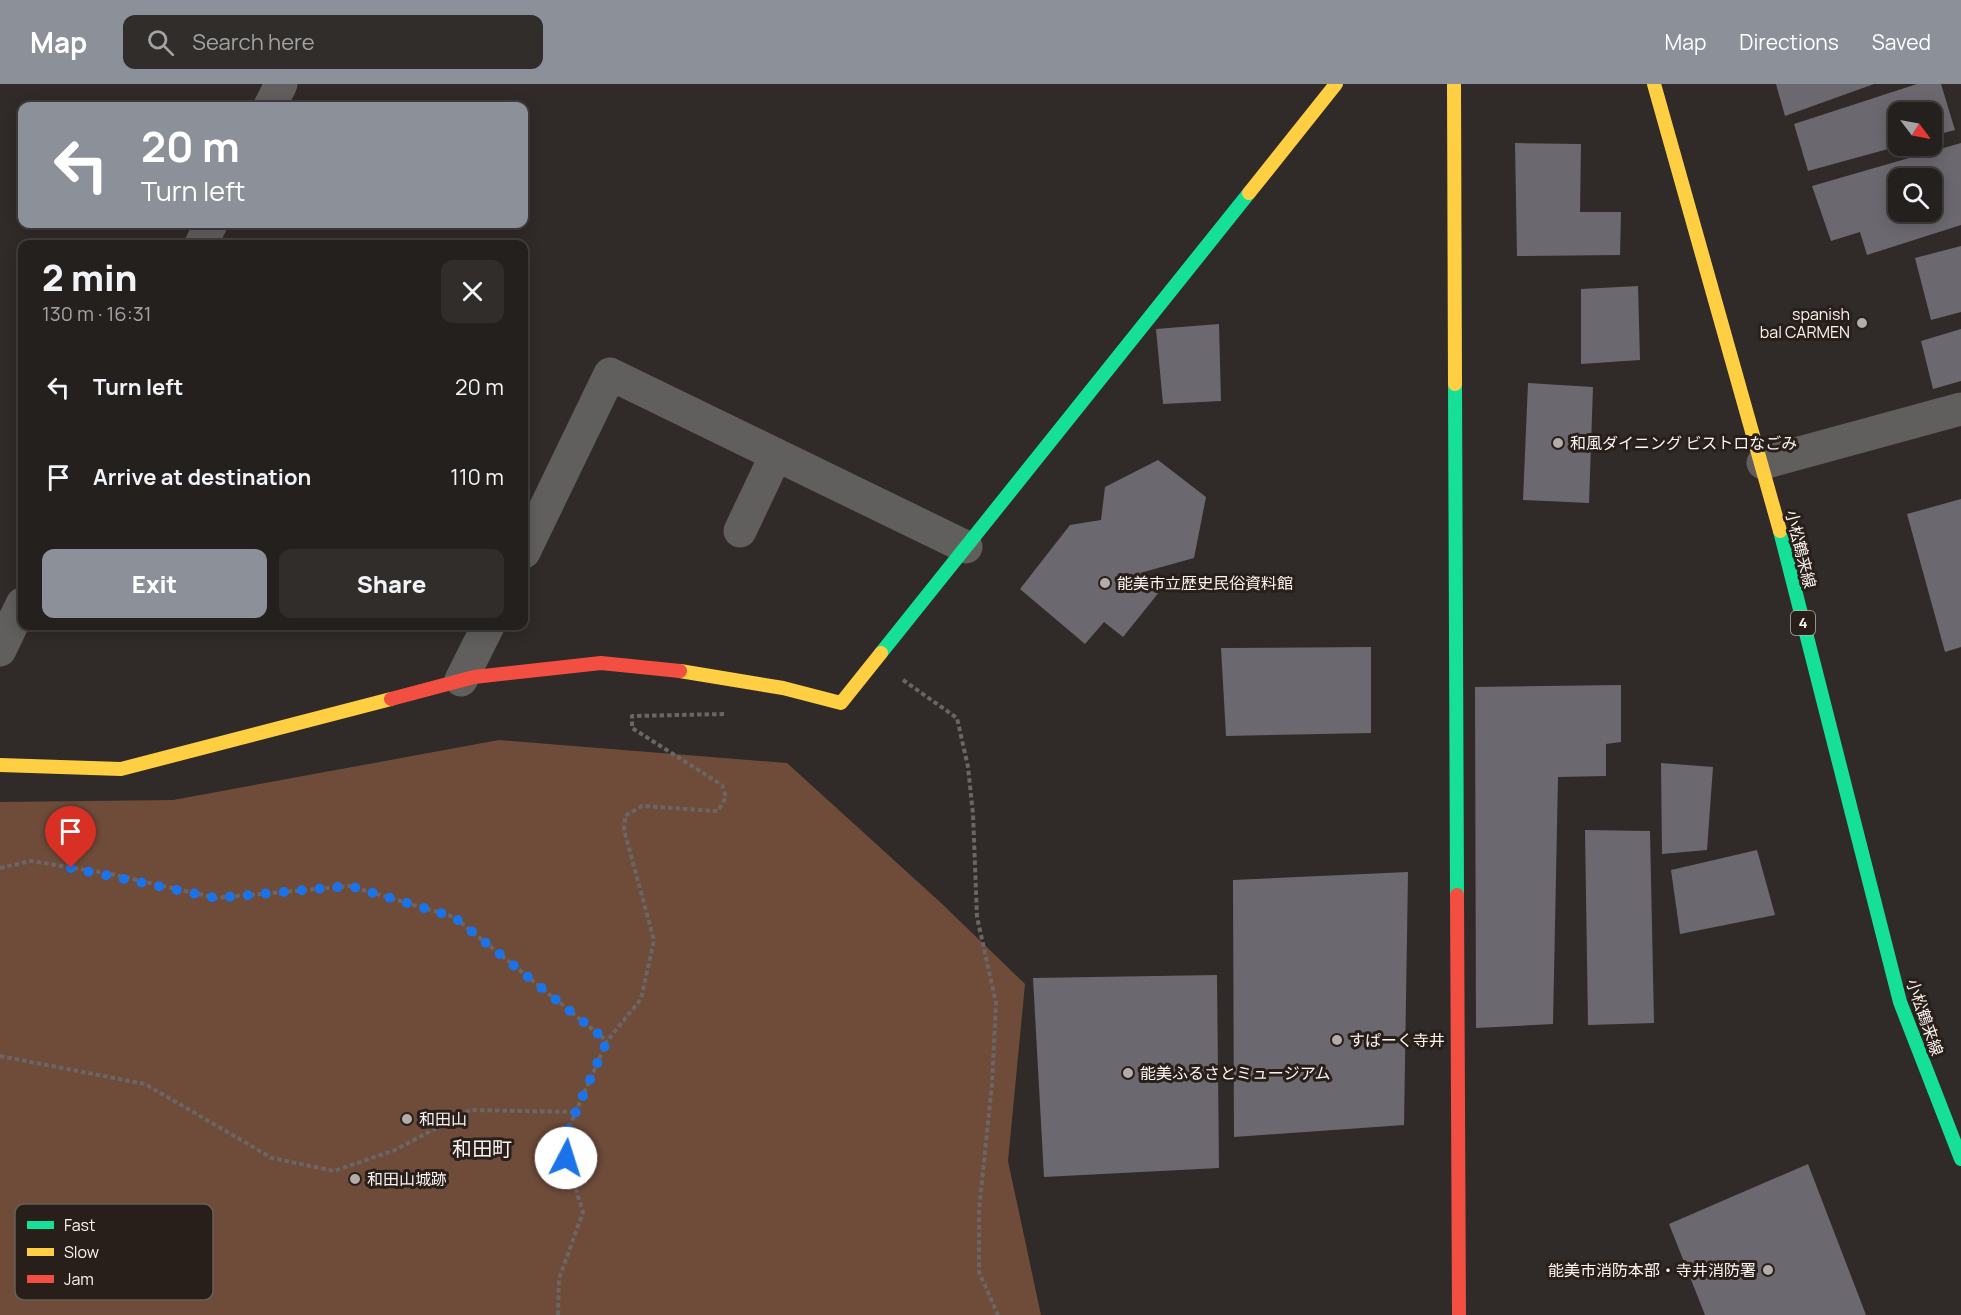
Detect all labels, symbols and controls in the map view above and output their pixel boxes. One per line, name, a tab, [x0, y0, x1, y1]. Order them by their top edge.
search box	[123, 15, 543, 69]
text: Map	[30, 23, 87, 61]
icon: search	[144, 26, 177, 59]
text: Search here	[192, 27, 315, 57]
text: Map	[1665, 28, 1706, 56]
text: Directions	[1739, 28, 1839, 56]
text: Saved	[1872, 28, 1931, 56]
north arrow	[1888, 102, 1942, 156]
map controls	[1888, 102, 1942, 222]
text: 20 m	[141, 117, 240, 175]
icon: left	[42, 126, 120, 204]
button: search	[1888, 168, 1942, 222]
text: Turn left	[141, 172, 245, 209]
text: 2 min	[42, 253, 137, 302]
button: close	[441, 260, 504, 323]
text: 130 m · 16:31	[42, 300, 152, 327]
place label: spanish bal CARMEN	[1760, 303, 1850, 343]
marker: spanish bal CARMEN	[1855, 316, 1869, 330]
icon: left	[42, 371, 75, 404]
text: Turn left	[93, 372, 183, 402]
text: 20 m	[455, 372, 504, 402]
place label: 和風ダイニング ビストロなごみ	[1570, 432, 1797, 454]
marker: 和風ダイニング ビストロなごみ	[1551, 436, 1565, 450]
icon: arrive	[42, 461, 75, 494]
text: Arrive at destination	[93, 462, 311, 492]
text: 110 m	[450, 462, 504, 492]
street label: 小松鶴来線	[1781, 508, 1821, 590]
button: Exit	[42, 549, 267, 618]
button: Share	[279, 549, 504, 618]
place label: 能美市立歴史民俗資料館	[1117, 572, 1293, 594]
marker: 能美市立歴史民俗資料館	[1098, 576, 1112, 590]
road number: 4	[1791, 611, 1815, 635]
pin	[45, 806, 96, 868]
icon: arrive	[54, 815, 87, 848]
street label: 小松鶴来線	[1902, 976, 1948, 1058]
place label: すぱーく寺井	[1349, 1029, 1445, 1051]
marker: すぱーく寺井	[1330, 1033, 1344, 1047]
place label: 能美ふるさとミュージアム	[1140, 1062, 1331, 1084]
marker: 能美ふるさとミュージアム	[1121, 1066, 1135, 1080]
place label: 和田山	[419, 1108, 467, 1130]
marker: 和田山	[400, 1112, 414, 1126]
position arrow	[534, 1126, 598, 1190]
district label: 和田町	[452, 1135, 512, 1162]
place label: 和田山城跡	[367, 1168, 447, 1190]
marker: 和田山城跡	[348, 1172, 362, 1186]
legend	[15, 1204, 213, 1300]
text: Fast	[64, 1214, 95, 1236]
text: Slow	[64, 1241, 99, 1263]
place label: 能美市消防本部・寺井消防署	[1548, 1259, 1756, 1281]
marker: 能美市消防本部・寺井消防署	[1761, 1263, 1775, 1277]
text: Jam	[64, 1268, 94, 1290]

